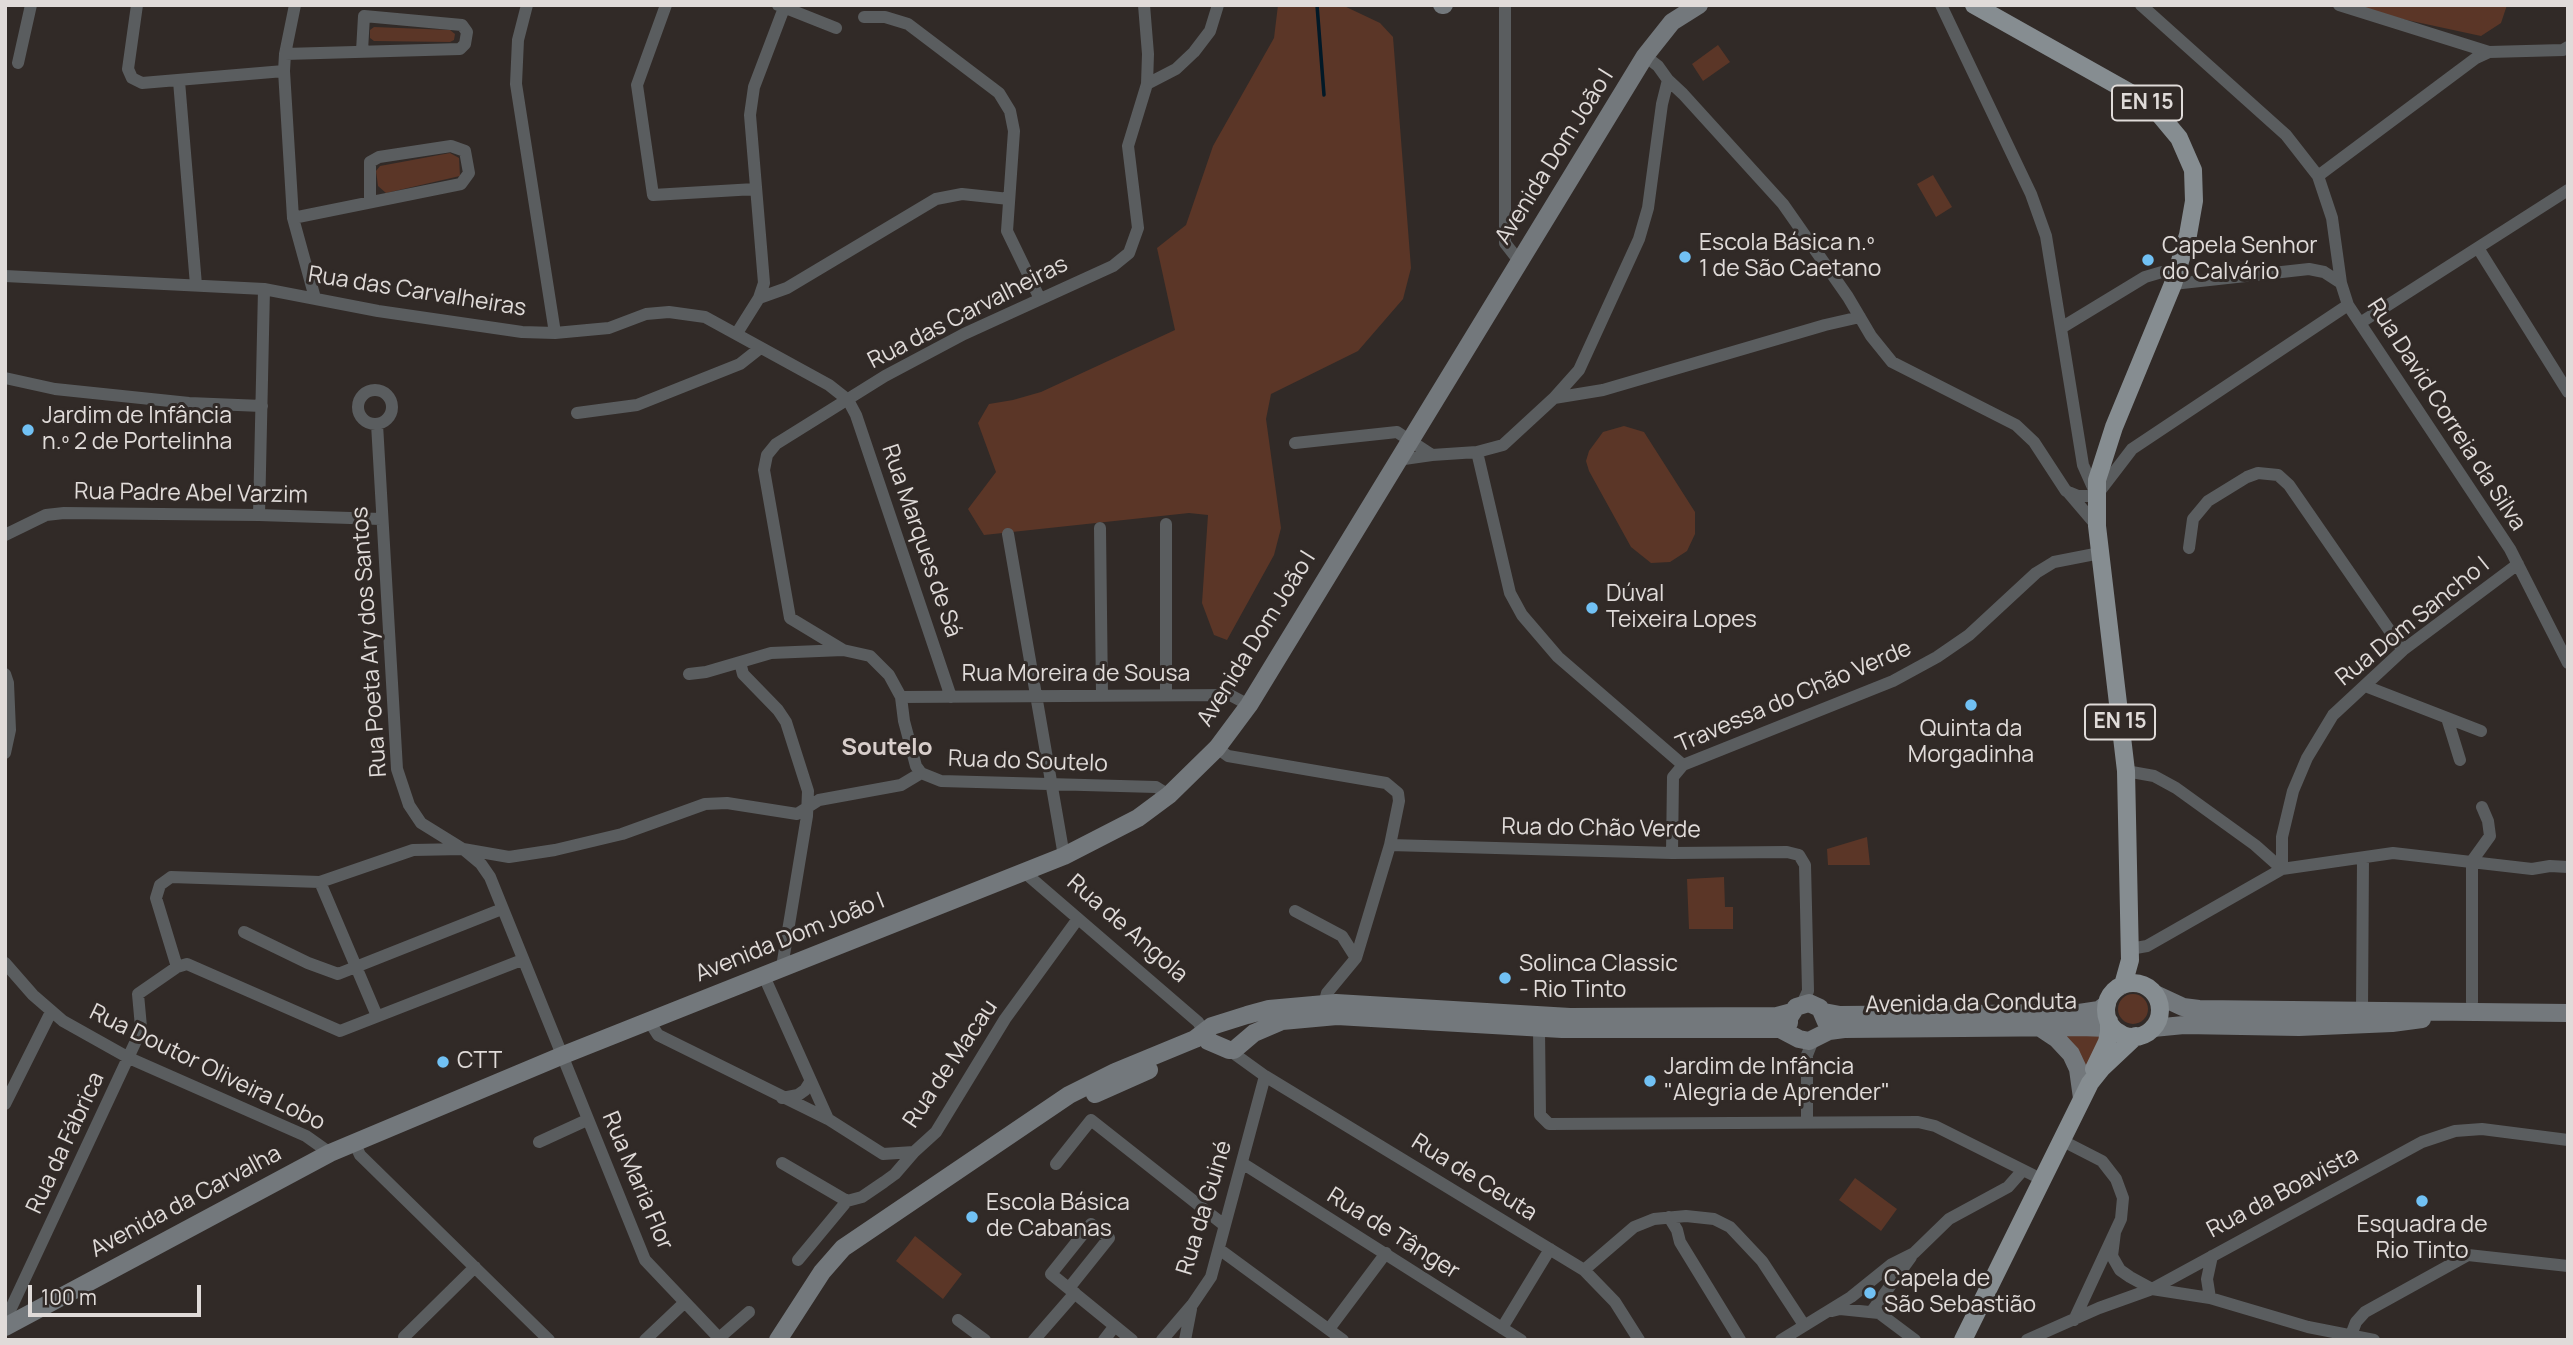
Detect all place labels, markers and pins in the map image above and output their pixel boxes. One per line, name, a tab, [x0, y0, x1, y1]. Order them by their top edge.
place label: Escola Básica n.º 1 de São Caetano	[1699, 230, 1881, 284]
place label: Capela Senhor do Calvário	[2162, 233, 2318, 287]
marker: Escola Básica n.º 1 de São Caetano	[1677, 249, 1693, 265]
marker: Capela Senhor do Calvário	[2140, 252, 2156, 268]
place label: Jardim de Infância n.º 2 de Portelinha	[42, 403, 232, 457]
marker: Jardim de Infância n.º 2 de Portelinha	[20, 422, 36, 438]
place label: Dúval Teixeira Lopes	[1606, 581, 1757, 635]
marker: Dúval Teixeira Lopes	[1584, 600, 1600, 616]
marker: Quinta da Morgadinha	[1963, 697, 1979, 713]
place label: Quinta da Morgadinha	[1908, 716, 2034, 770]
place label: Solinca Classic - Rio Tinto	[1519, 951, 1678, 1005]
marker: Solinca Classic - Rio Tinto	[1497, 970, 1513, 986]
place label: CTT	[457, 1048, 502, 1076]
marker: CTT	[435, 1054, 451, 1070]
place label: Jardim de Infância "Alegria de Aprender"	[1664, 1054, 1890, 1108]
marker: Jardim de Infância "Alegria de Aprender"	[1642, 1073, 1658, 1089]
place label: Escola Básica de Cabanas	[986, 1190, 1130, 1244]
marker: Esquadra de Rio Tinto	[2414, 1193, 2430, 1209]
marker: Escola Básica de Cabanas	[964, 1209, 980, 1225]
place label: Esquadra de Rio Tinto	[2356, 1212, 2488, 1266]
place label: Capela de São Sebastião	[1884, 1266, 2036, 1320]
marker: Capela de São Sebastião	[1862, 1285, 1878, 1301]

